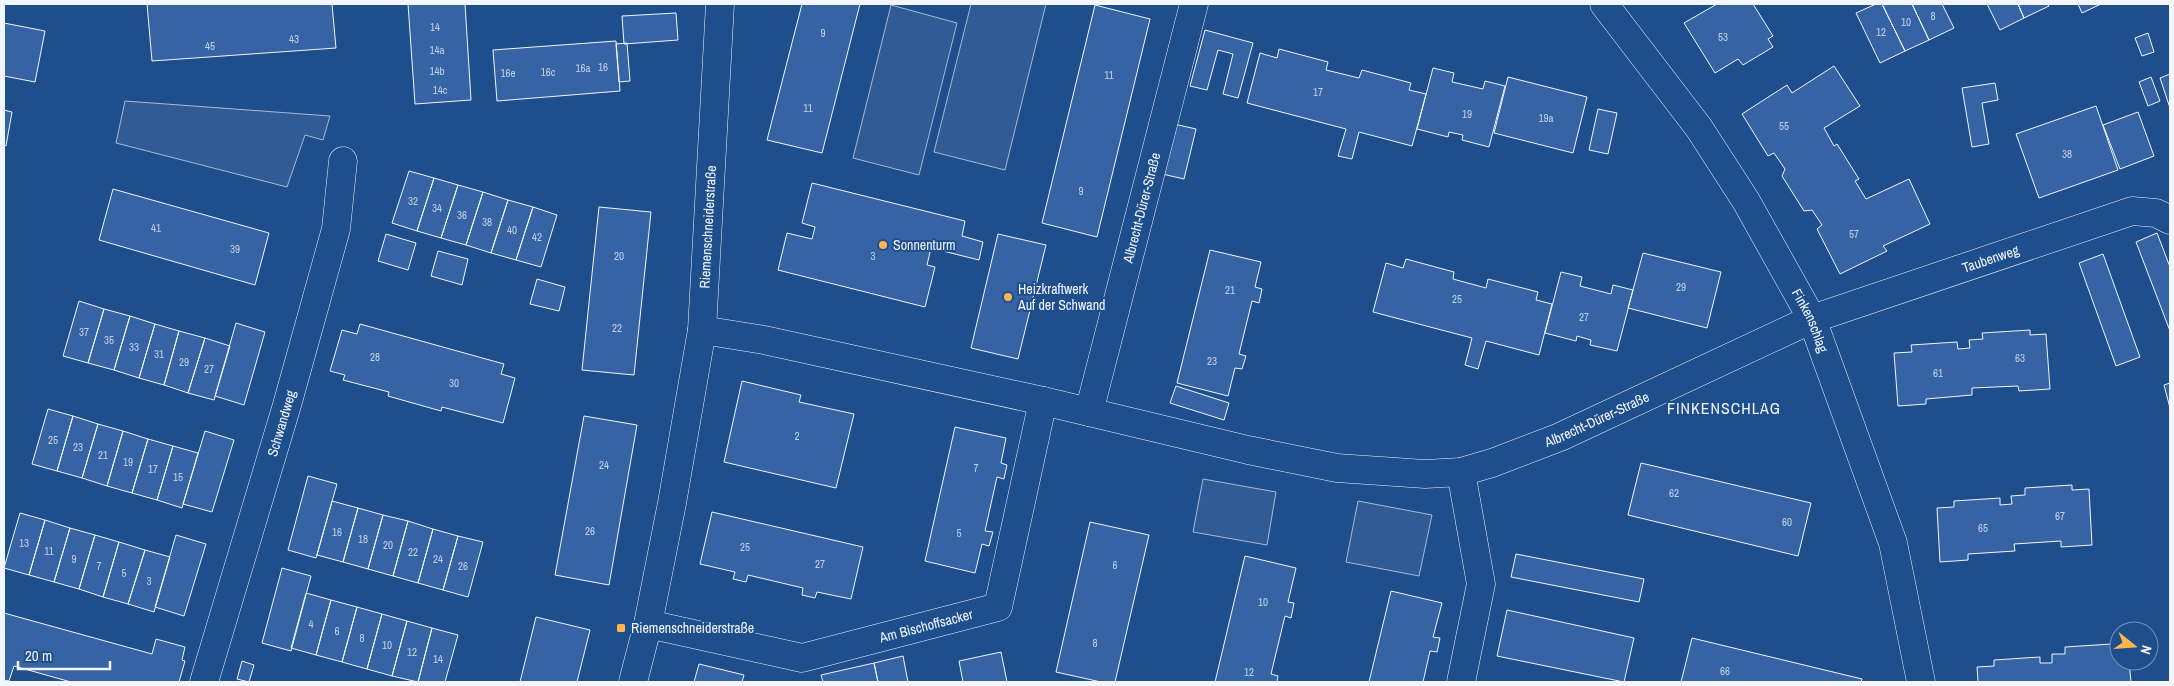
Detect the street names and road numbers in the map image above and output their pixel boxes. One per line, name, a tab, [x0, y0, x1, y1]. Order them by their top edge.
street label: Albrecht-Dürer-Straße	[1119, 151, 1164, 266]
street label: Riemenschneiderstraße	[695, 165, 720, 289]
street label: Taubenweg	[1960, 241, 2022, 277]
street label: Finkenschlag	[1788, 285, 1833, 356]
street label: Schwandweg	[263, 388, 300, 459]
street label: Albrecht-Dürer-Straße	[1541, 388, 1652, 451]
street label: Am Bischoffsacker	[877, 605, 975, 647]

